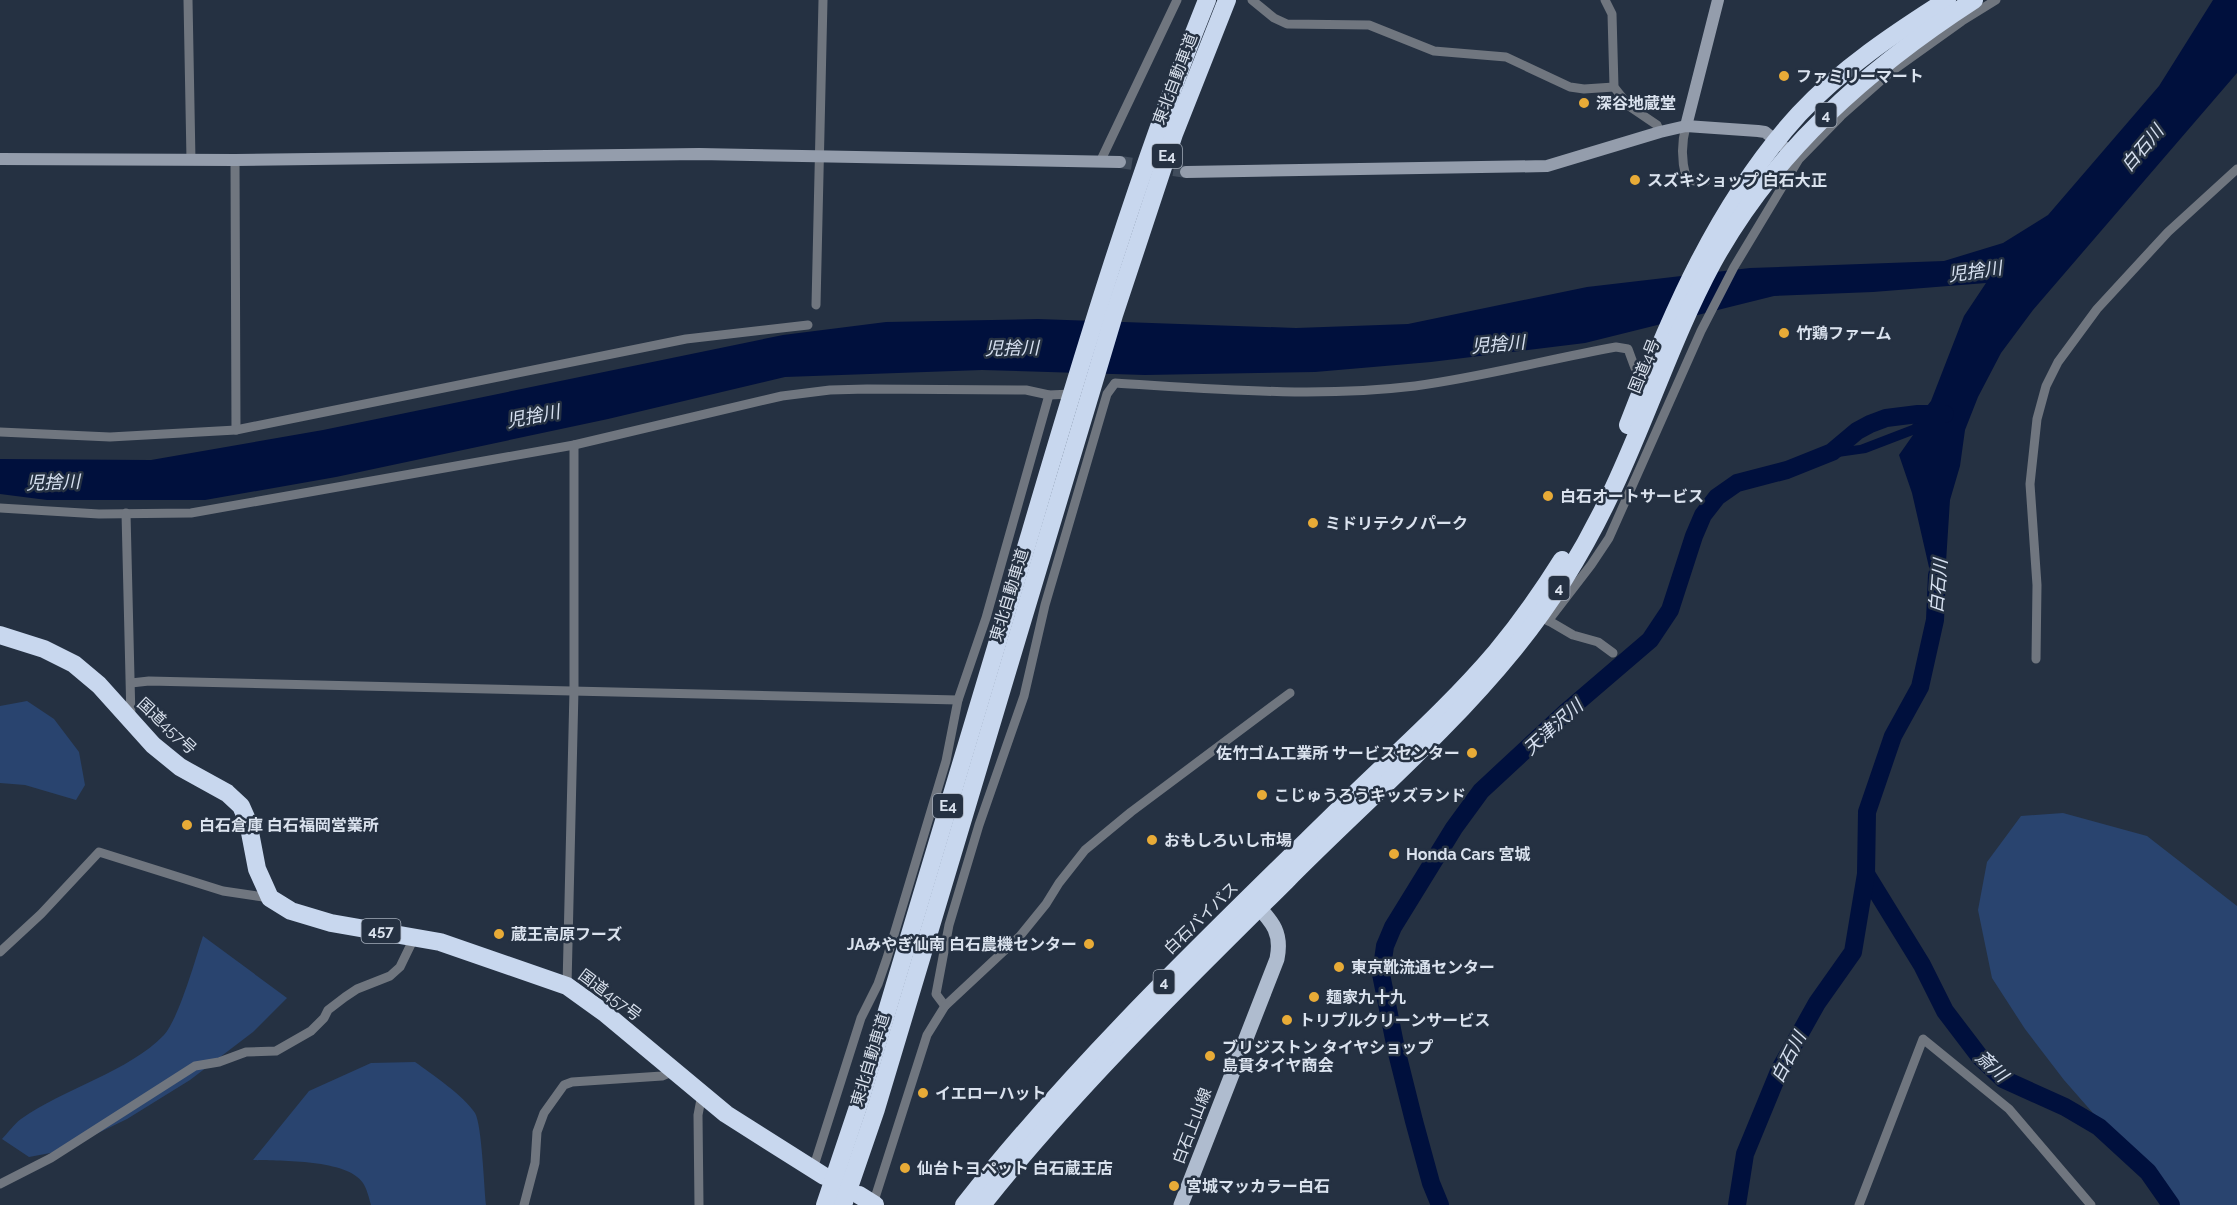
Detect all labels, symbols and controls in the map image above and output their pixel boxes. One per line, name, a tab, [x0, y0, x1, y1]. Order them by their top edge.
street label: 東北自動車道	[1149, 31, 1201, 127]
place label: ファミリーマート	[1796, 67, 1924, 86]
marker: ファミリーマート	[1777, 69, 1791, 83]
place label: 深谷地蔵堂	[1596, 94, 1676, 113]
marker: 深谷地蔵堂	[1577, 96, 1591, 110]
road number: 4	[1816, 103, 1836, 127]
water label: 白石川	[2117, 119, 2169, 175]
road number: E4	[1152, 144, 1182, 168]
place label: スズキショップ 白石大正	[1647, 171, 1827, 190]
marker: スズキショップ 白石大正	[1628, 173, 1642, 187]
water label: 児捨川	[1947, 257, 2005, 285]
place label: 竹鶏ファーム	[1796, 324, 1892, 343]
marker: 竹鶏ファーム	[1777, 326, 1791, 340]
water label: 児捨川	[1470, 331, 1528, 357]
street label: 国道4号	[1625, 336, 1663, 396]
water label: 児捨川	[985, 337, 1041, 359]
water label: 児捨川	[504, 400, 563, 431]
water label: 児捨川	[26, 470, 82, 493]
place label: 白石オートサービス	[1560, 487, 1704, 506]
marker: 白石オートサービス	[1541, 489, 1555, 503]
place label: ミドリテクノパーク	[1325, 514, 1468, 533]
marker: ミドリテクノパーク	[1306, 516, 1320, 530]
street label: 東北自動車道	[986, 546, 1032, 644]
water label: 白石川	[1925, 556, 1951, 614]
road number: 4	[1548, 576, 1570, 600]
street label: 国道457号	[133, 694, 201, 758]
water label: 天津沢川	[1519, 694, 1588, 759]
place label: 佐竹ゴム工業所 サービスセンター	[1215, 744, 1460, 763]
marker: 佐竹ゴム工業所 サービスセンター	[1465, 746, 1479, 760]
place label: こじゅうろうキッズランド	[1274, 786, 1466, 805]
marker: こじゅうろうキッズランド	[1255, 788, 1269, 802]
road number: E4	[933, 794, 963, 818]
place label: 白石倉庫 白石福岡営業所	[199, 816, 379, 835]
marker: 白石倉庫 白石福岡営業所	[180, 818, 194, 832]
place label: おもしろいし市場	[1164, 831, 1292, 850]
marker: おもしろいし市場	[1145, 833, 1159, 847]
place label: Honda Cars 宮城	[1406, 845, 1531, 864]
marker: Honda Cars 宮城	[1387, 847, 1401, 861]
street label: 白石バイパス	[1160, 878, 1242, 958]
road number: 457	[362, 919, 400, 943]
place label: 蔵王高原フーズ	[511, 925, 622, 944]
marker: 蔵王高原フーズ	[492, 927, 506, 941]
place label: JAみやぎ仙南 白石農機センター	[847, 935, 1077, 954]
marker: JAみやぎ仙南 白石農機センター	[1082, 937, 1096, 951]
place label: 東京靴流通センター	[1351, 958, 1495, 977]
marker: 東京靴流通センター	[1332, 960, 1346, 974]
street label: 国道457号	[575, 965, 645, 1025]
road number: 4	[1154, 970, 1174, 994]
place label: 麺家九十九	[1326, 988, 1406, 1007]
marker: 麺家九十九	[1307, 990, 1321, 1004]
street label: 東北自動車道	[847, 1011, 893, 1109]
place label: トリプルクリーンサービス	[1299, 1011, 1490, 1030]
marker: トリプルクリーンサービス	[1280, 1013, 1294, 1027]
water label: 白石川	[1766, 1026, 1811, 1086]
place label: ブリジストン タイヤショップ 島貫タイヤ商会	[1222, 1038, 1433, 1075]
water label: 斎川	[1972, 1046, 2014, 1087]
marker: ブリジストン タイヤショップ 島貫タイヤ商会	[1203, 1049, 1217, 1063]
place label: イエローハット	[935, 1084, 1047, 1103]
street label: 白石上山線	[1169, 1085, 1215, 1167]
marker: イエローハット	[916, 1086, 930, 1100]
place label: 仙台トヨペット 白石蔵王店	[916, 1159, 1113, 1178]
marker: 仙台トヨペット 白石蔵王店	[898, 1161, 912, 1175]
place label: 宮城マッカラー白石	[1186, 1177, 1330, 1196]
marker: 宮城マッカラー白石	[1167, 1179, 1181, 1193]

